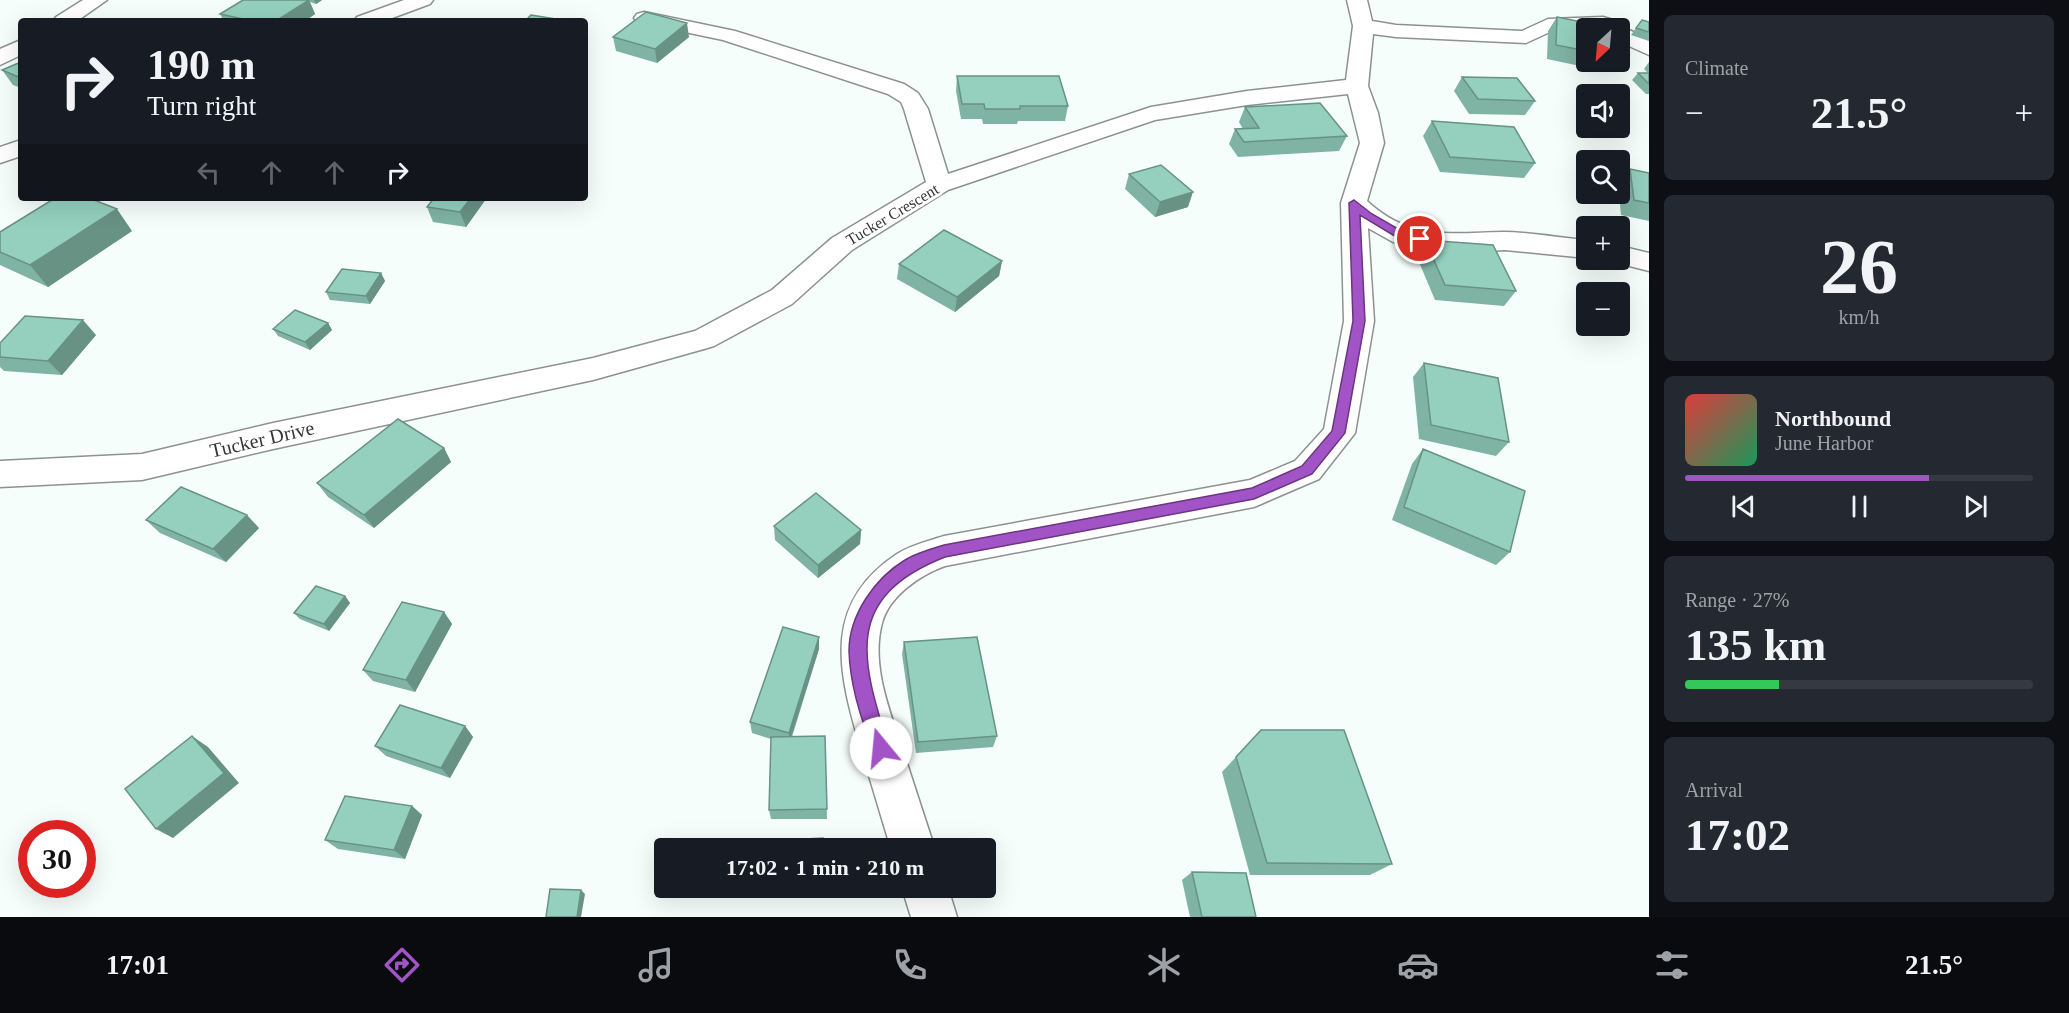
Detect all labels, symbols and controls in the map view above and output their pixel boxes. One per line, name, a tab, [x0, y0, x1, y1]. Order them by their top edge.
north arrow	[1576, 18, 1630, 72]
map controls	[1576, 18, 1630, 336]
icon: right	[48, 42, 126, 120]
text: 190 m	[147, 42, 256, 88]
text: Climate	[1685, 57, 1748, 79]
button: sound	[1576, 84, 1630, 138]
text: 21.5°	[1811, 88, 1907, 138]
text: Turn right	[147, 91, 256, 121]
text: −	[1685, 95, 1704, 131]
text: +	[2014, 95, 2033, 131]
button: search	[1576, 150, 1630, 204]
icon: left	[192, 156, 225, 189]
icon: ahead	[255, 156, 288, 189]
icon: ahead	[318, 156, 351, 189]
icon: right	[381, 156, 414, 189]
street label: Tucker Crescent	[843, 180, 942, 249]
pin	[1394, 213, 1445, 264]
button: +	[1576, 216, 1630, 270]
icon: arrive	[1403, 222, 1436, 255]
text: 26	[1820, 223, 1898, 310]
button: −	[1576, 282, 1630, 336]
text: km/h	[1838, 306, 1880, 328]
text: Northbound	[1775, 406, 1891, 431]
street label: Tucker Drive	[208, 416, 316, 462]
text: June Harbor	[1775, 432, 1873, 454]
icon: previous	[1727, 490, 1760, 523]
icon: pause	[1843, 490, 1876, 523]
icon: next	[1959, 490, 1992, 523]
text: Range · 27%	[1685, 589, 1789, 611]
text: 135 km	[1685, 620, 1826, 670]
position arrow	[849, 716, 913, 780]
text: Arrival	[1685, 779, 1743, 801]
text: 17:02	[1685, 810, 1790, 860]
speed limit sign: 30	[18, 820, 96, 898]
text: 17:02 · 1 min · 210 m	[726, 855, 924, 880]
icon: directions	[381, 944, 423, 986]
icon: music	[635, 944, 677, 986]
icon: phone	[889, 944, 931, 986]
icon: climate	[1143, 944, 1185, 986]
icon: car	[1397, 944, 1439, 986]
icon: filters	[1651, 944, 1693, 986]
text: 17:01	[106, 950, 169, 980]
text: 21.5°	[1905, 950, 1963, 980]

